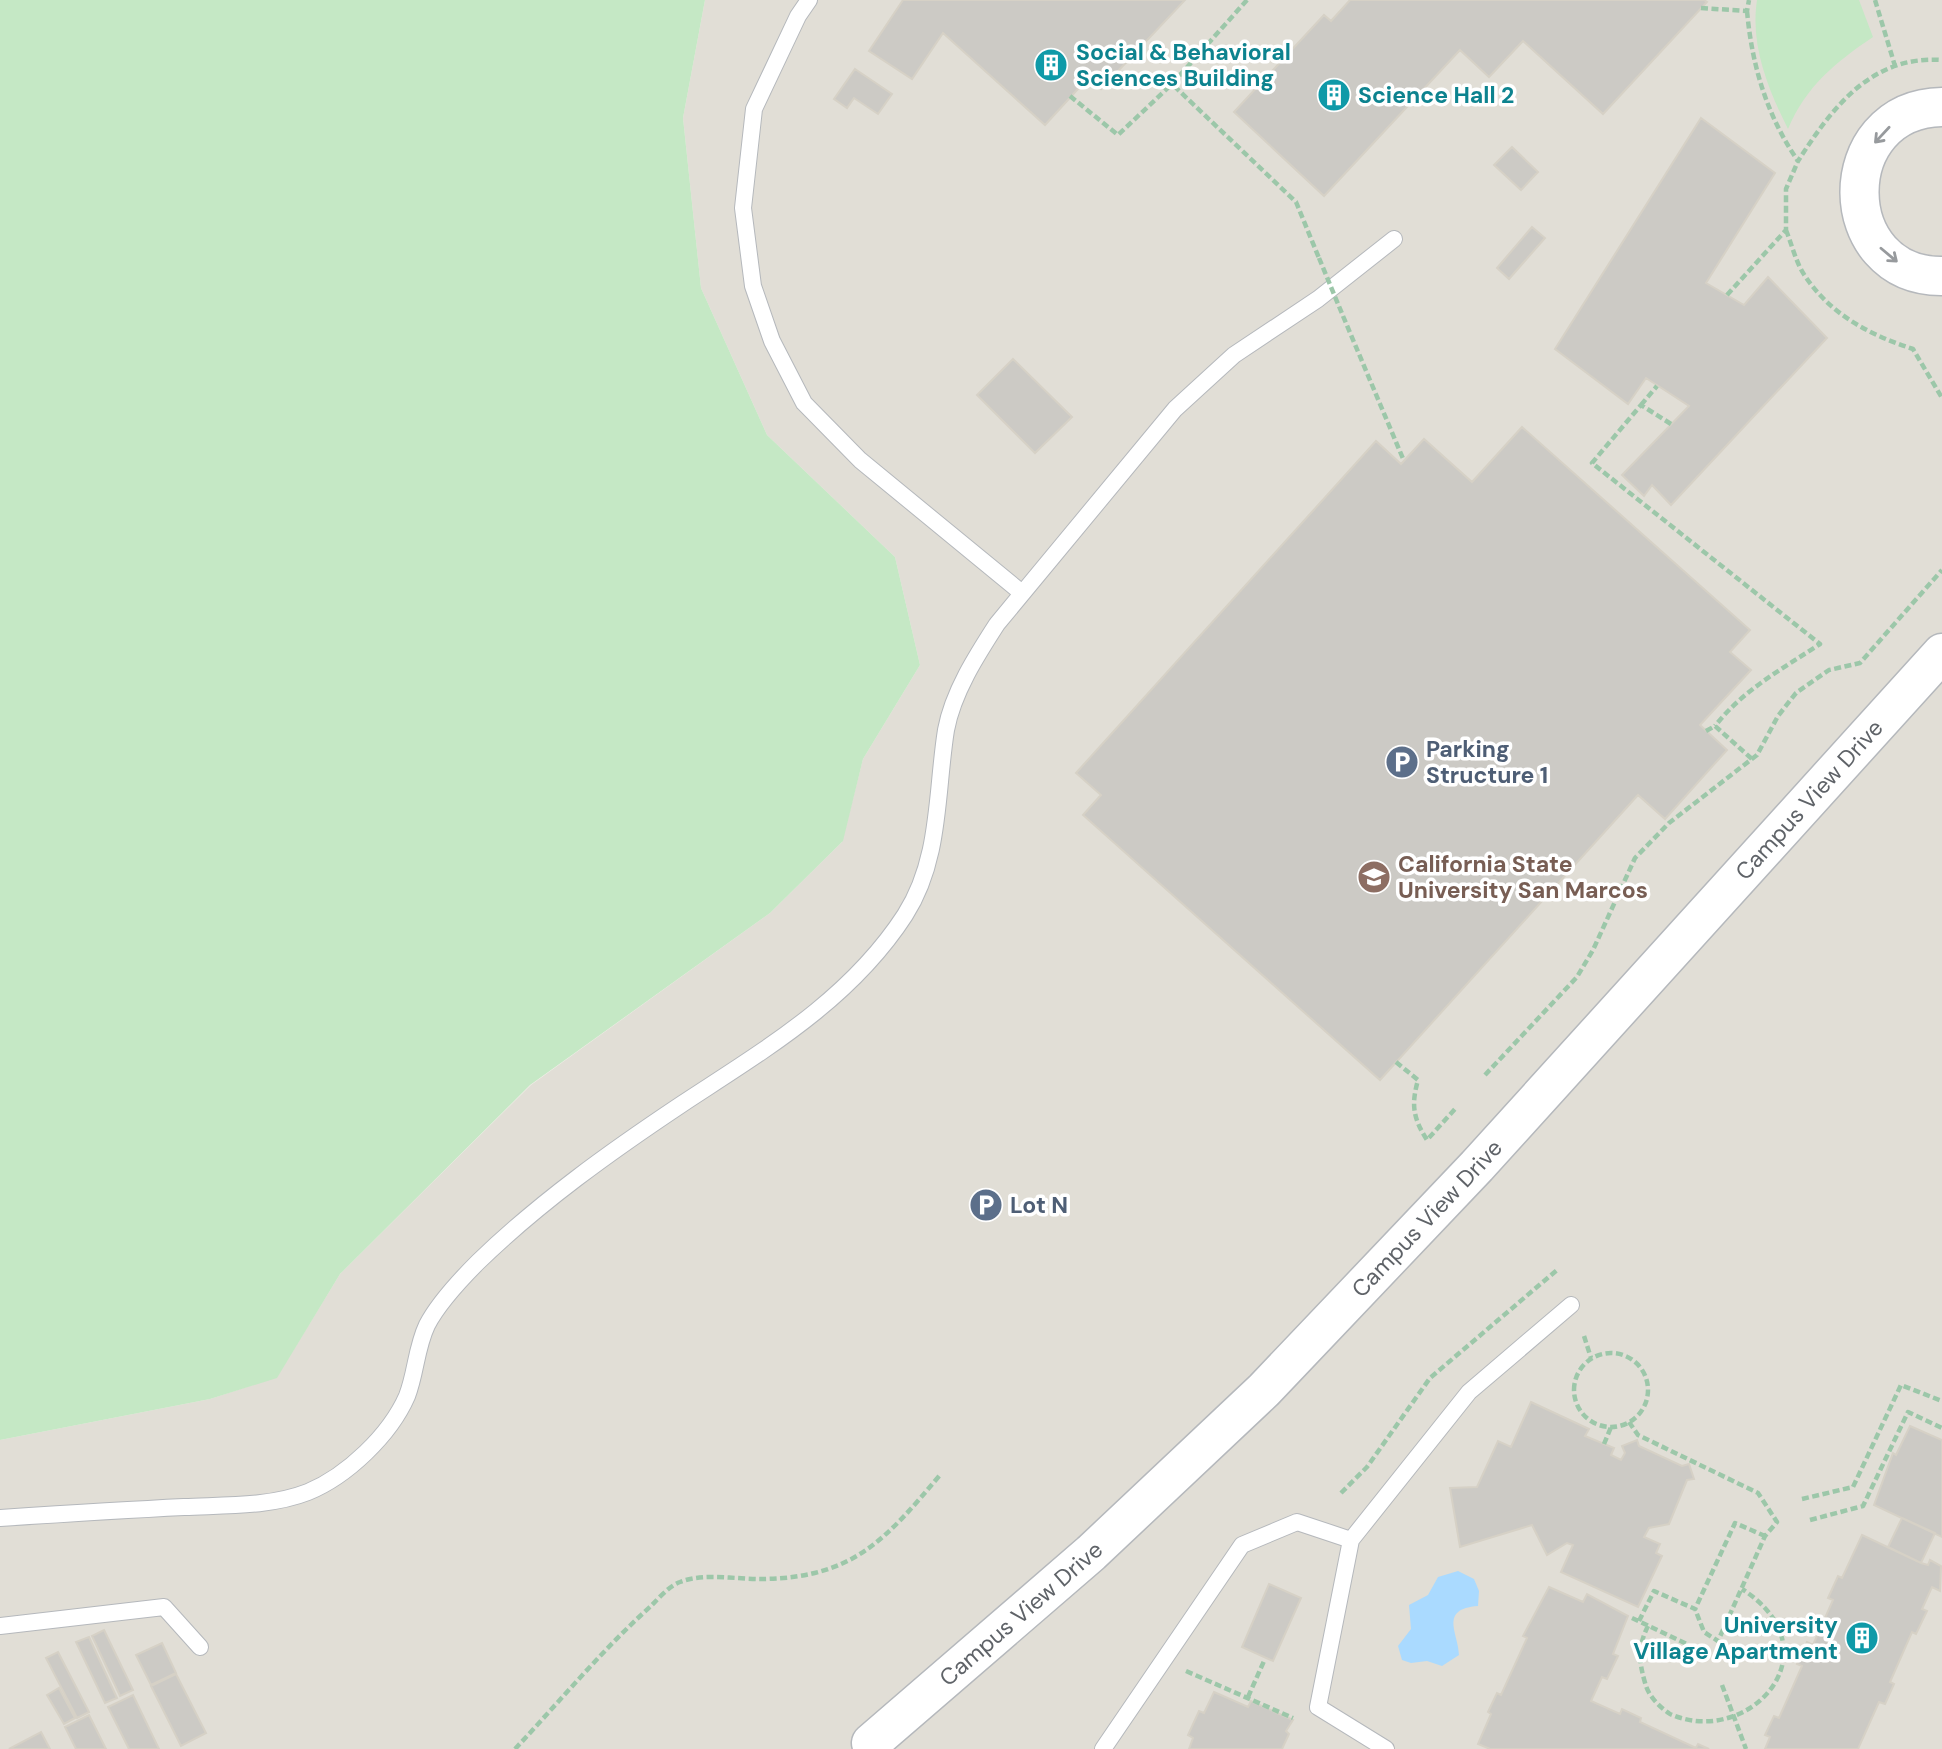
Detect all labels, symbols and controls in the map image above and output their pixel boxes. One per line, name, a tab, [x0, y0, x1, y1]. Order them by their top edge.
place label: Social & Behavioral Sciences Building	[1076, 37, 1291, 93]
building icon: Social & Behavioral Sciences Building	[1032, 46, 1070, 84]
building icon: Science Hall 2	[1315, 76, 1353, 114]
place label: Science Hall 2	[1358, 80, 1514, 110]
one-way arrow	[1874, 126, 1891, 143]
one-way arrow	[1879, 248, 1897, 263]
street label: Campus View Drive	[1729, 713, 1890, 886]
place label: Parking Structure 1	[1426, 734, 1548, 790]
parking icon: Parking Structure 1	[1383, 743, 1421, 781]
place label: California State University San Marcos	[1398, 849, 1648, 905]
school or university icon: California State University San Marcos	[1355, 858, 1393, 896]
street label: Campus View Drive	[1345, 1133, 1509, 1304]
parking icon: Lot N	[967, 1186, 1005, 1224]
place label: Lot N	[1010, 1190, 1068, 1220]
street label: Campus View Drive	[933, 1535, 1109, 1692]
place label: University Village Apartment	[1633, 1610, 1838, 1666]
building icon: University Village Apartment	[1843, 1619, 1881, 1657]

